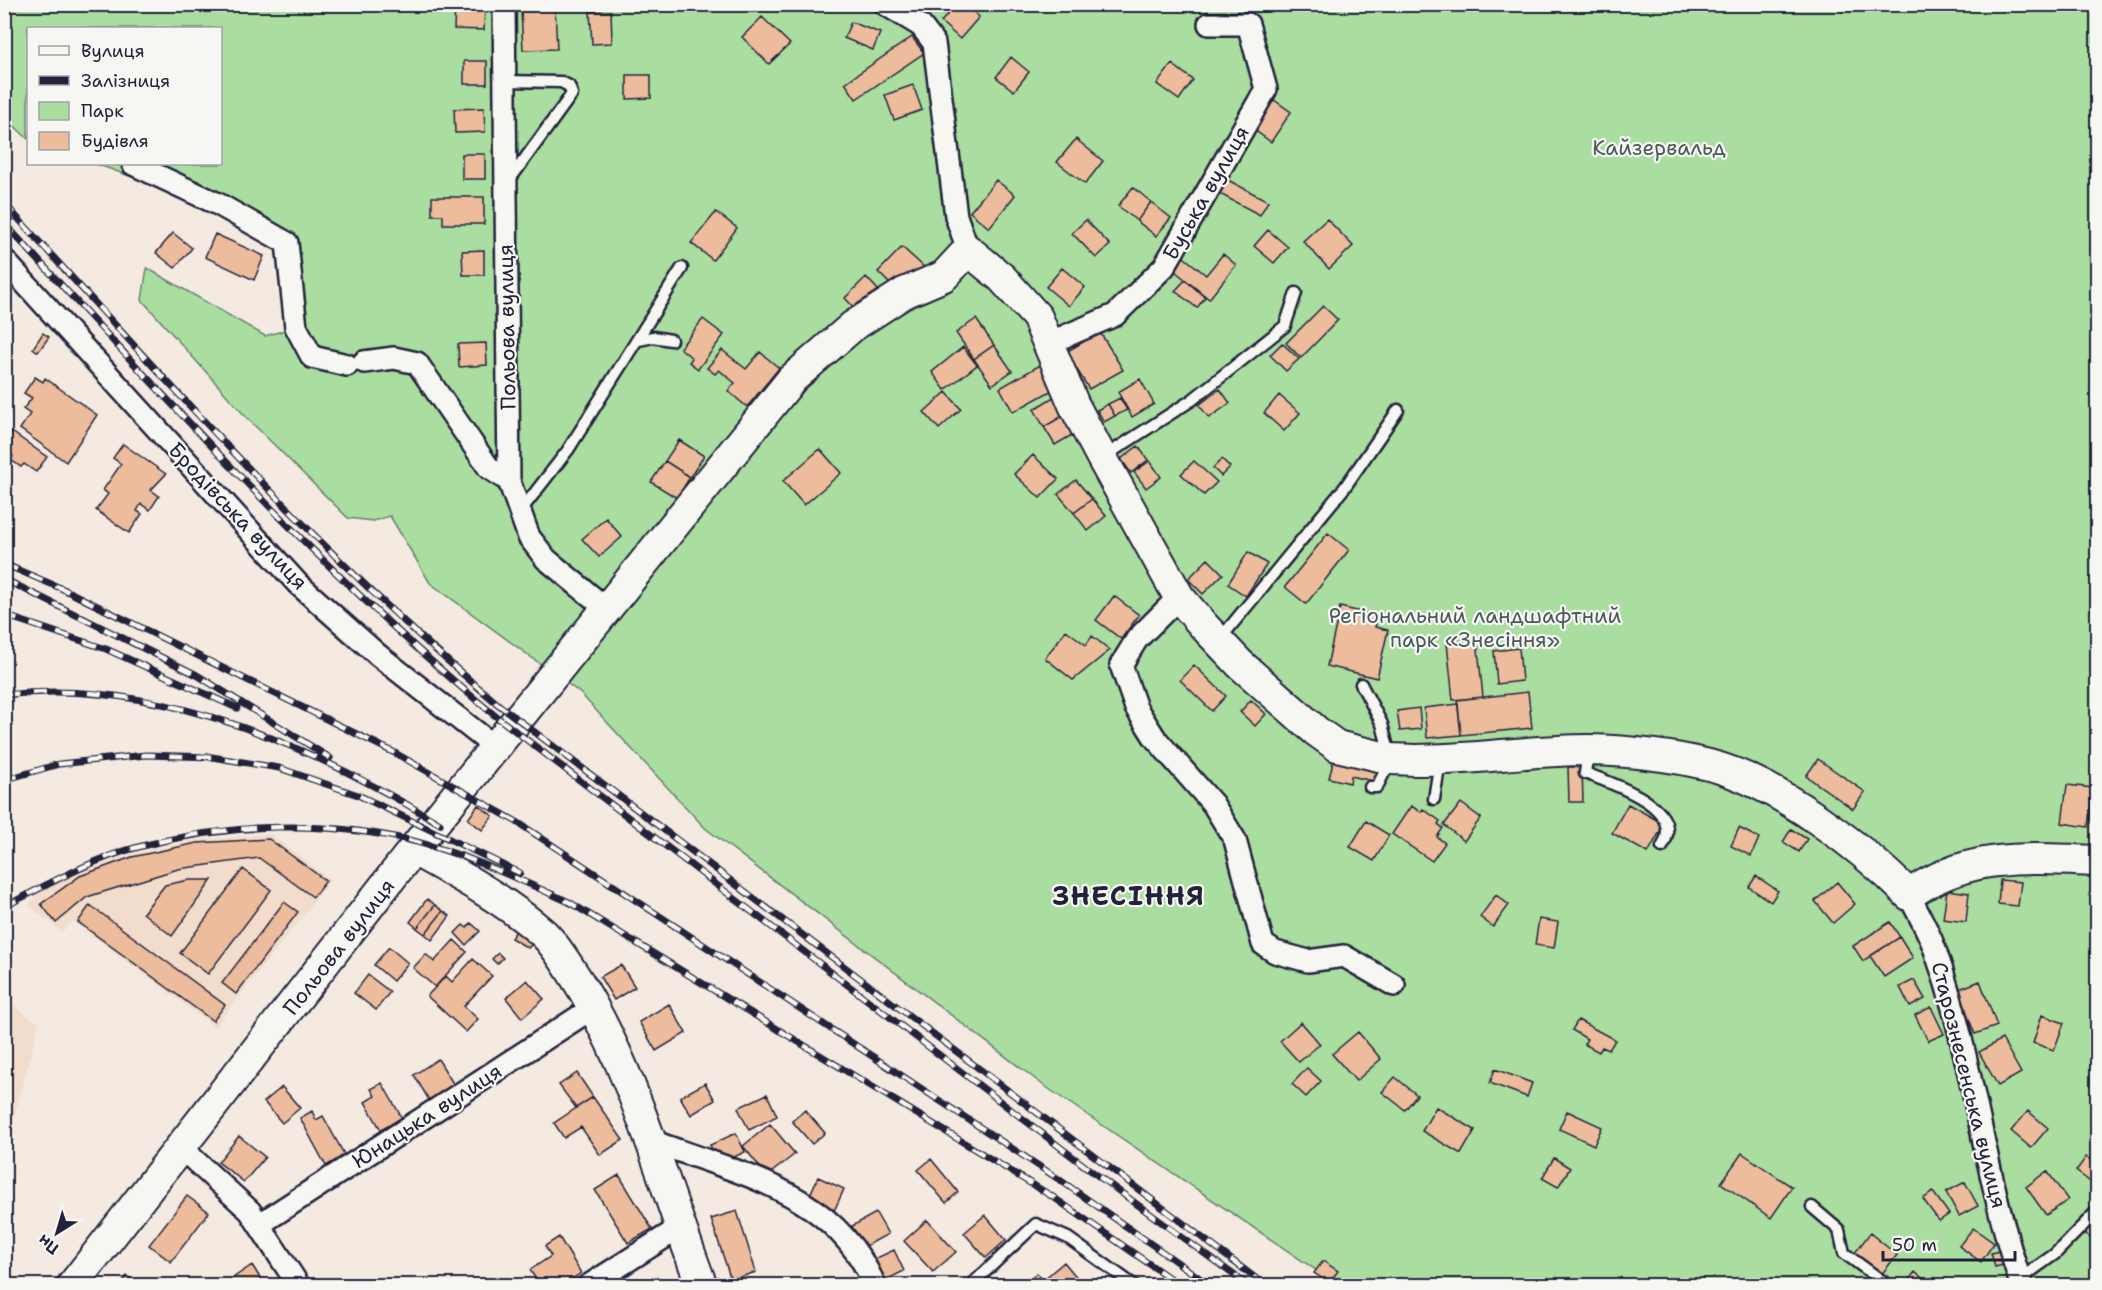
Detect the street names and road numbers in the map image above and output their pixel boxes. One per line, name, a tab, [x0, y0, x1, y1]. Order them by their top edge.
street label: Буська вулиця	[1156, 121, 1256, 265]
street label: Польова вулиця	[492, 244, 522, 410]
street label: Бродівська вулиця	[162, 436, 314, 596]
street label: Польова вулиця	[277, 873, 401, 1021]
street label: Старознесенська вулиця	[1925, 959, 2013, 1211]
street label: Юнацька вулиця	[347, 1057, 507, 1175]

